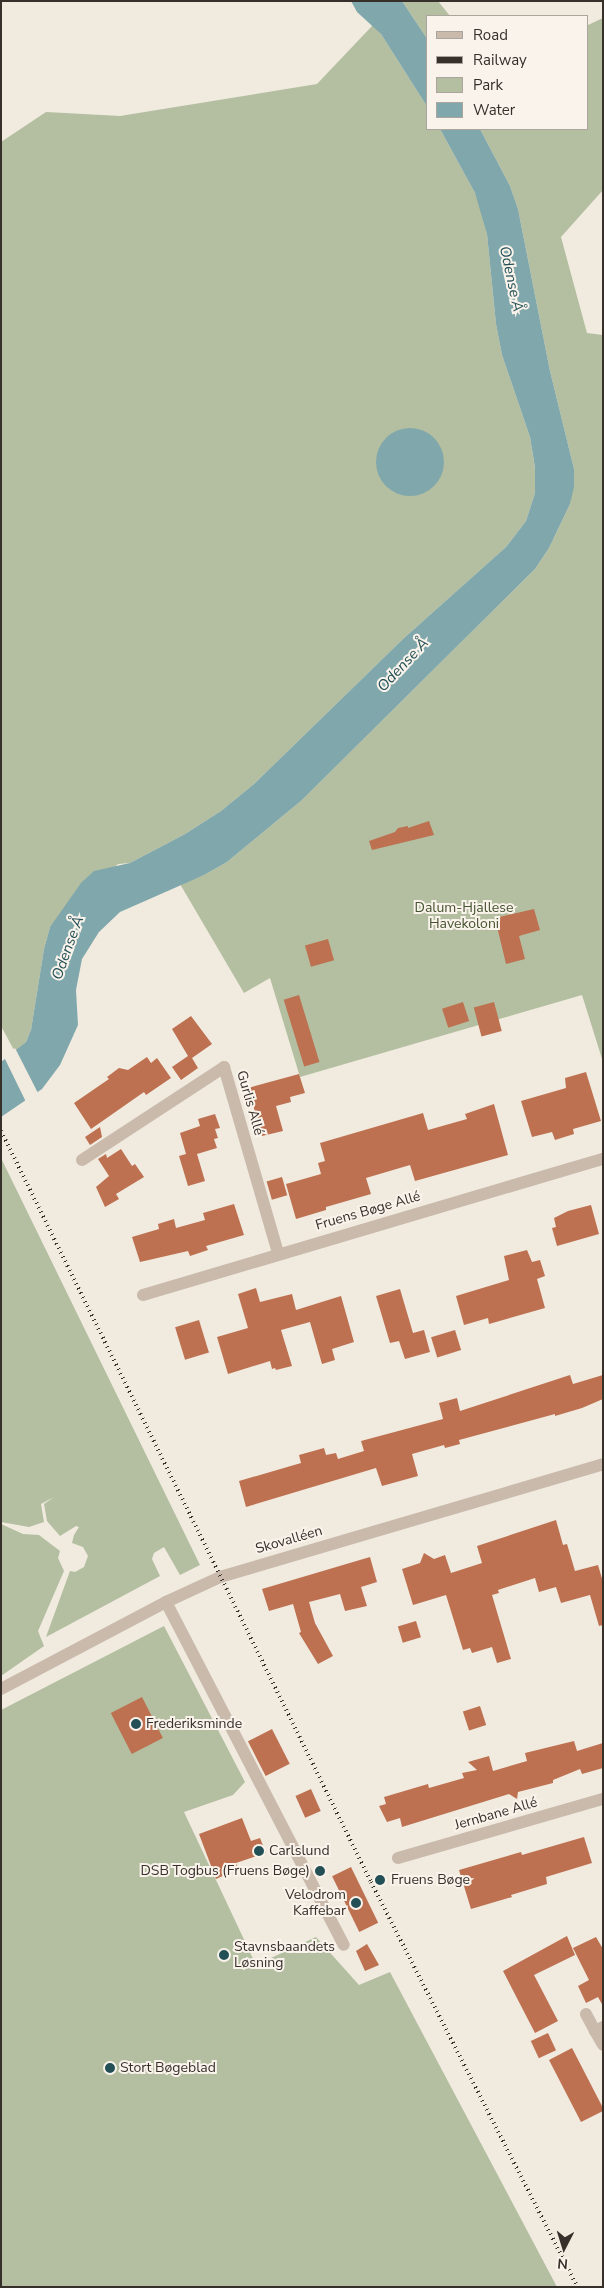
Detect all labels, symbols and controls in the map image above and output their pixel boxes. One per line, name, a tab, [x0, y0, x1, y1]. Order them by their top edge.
legend	[426, 15, 589, 130]
text: Road	[473, 25, 508, 45]
text: Railway	[473, 50, 527, 70]
text: Park	[473, 75, 503, 95]
text: Water	[473, 100, 515, 120]
water label: Odense Å	[495, 244, 527, 314]
water label: Odense Å	[374, 634, 432, 696]
park label: Dalum-Hjallese Havekoloni	[415, 900, 513, 932]
water label: Odense Å	[48, 914, 88, 982]
street label: Gurlis Allé	[233, 1069, 267, 1137]
street label: Fruens Bøge Allé	[314, 1188, 422, 1234]
street label: Skovalléen	[254, 1522, 324, 1558]
place label: Frederiksminde	[146, 1716, 242, 1732]
marker: Frederiksminde	[130, 1718, 142, 1730]
street label: Jernbane Allé	[453, 1794, 539, 1834]
place label: Carlslund	[269, 1843, 330, 1859]
marker: Carlslund	[253, 1845, 265, 1857]
place label: DSB Togbus (Fruens Bøge)	[140, 1863, 310, 1879]
marker: DSB Togbus (Fruens Bøge)	[314, 1865, 326, 1877]
place label: Fruens Bøge	[391, 1872, 470, 1888]
marker: Fruens Bøge	[373, 1873, 387, 1887]
place label: Velodrom Kaffebar	[285, 1887, 346, 1920]
marker: Velodrom Kaffebar	[350, 1897, 362, 1909]
place label: Stavnsbaandets Løsning	[234, 1939, 335, 1971]
marker: Stavnsbaandets Løsning	[218, 1949, 230, 1961]
place label: Stort Bøgeblad	[120, 2060, 216, 2076]
marker: Stort Bøgeblad	[104, 2062, 116, 2074]
north arrow	[539, 2223, 589, 2273]
text: N	[557, 2254, 569, 2273]

